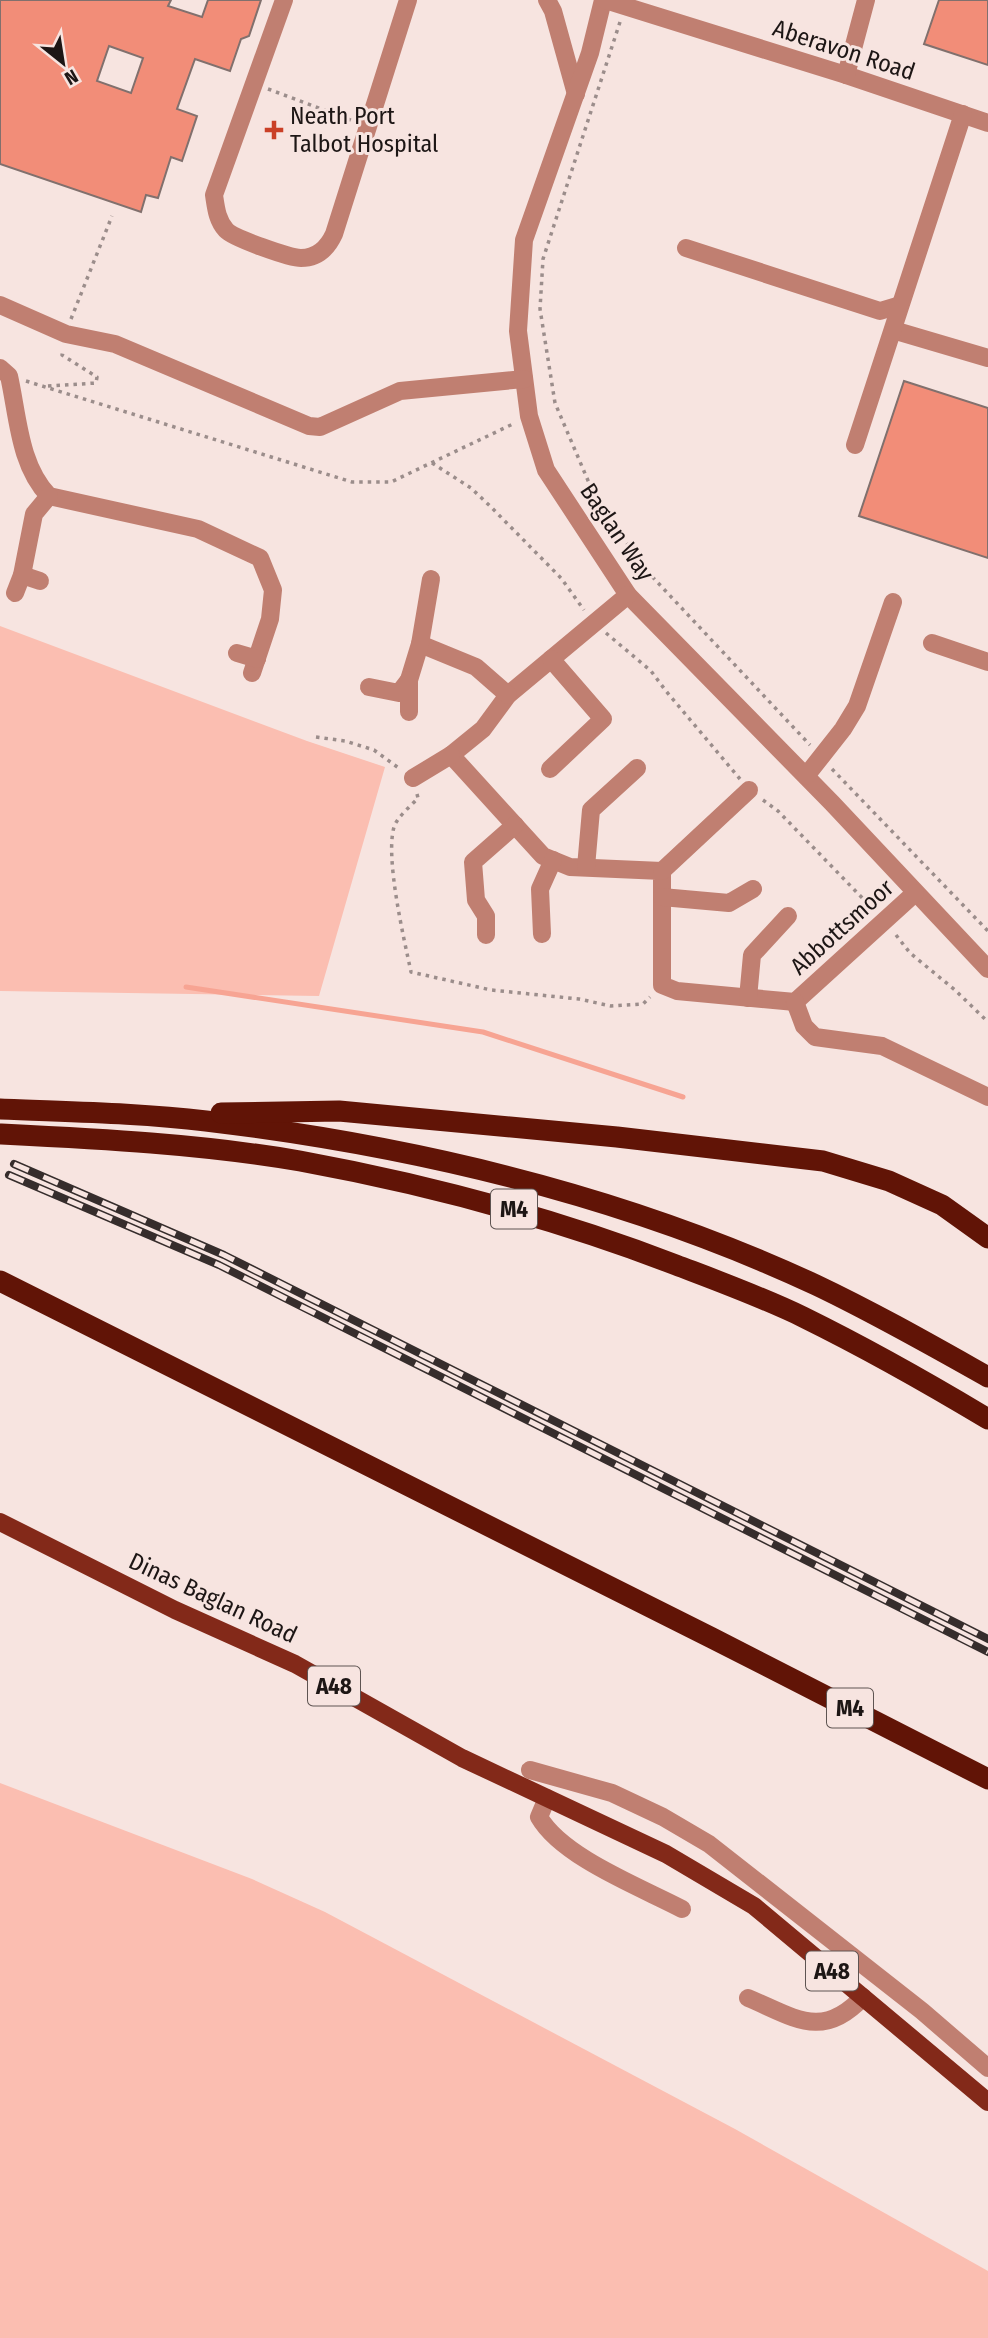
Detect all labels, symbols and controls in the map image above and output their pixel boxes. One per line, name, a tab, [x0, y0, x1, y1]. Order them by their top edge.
street label: Aberavon Road	[770, 14, 918, 86]
north arrow	[28, 28, 98, 98]
text: N	[61, 64, 82, 90]
place label: Neath Port Talbot Hospital	[290, 102, 438, 158]
marker: Neath Port Talbot Hospital	[264, 120, 284, 140]
street label: Baglan Way	[574, 478, 660, 586]
street label: Abbottsmoor	[785, 873, 900, 981]
road number: M4	[491, 1190, 537, 1228]
street label: Dinas Baglan Road	[125, 1547, 301, 1649]
road number: A48	[308, 1666, 360, 1706]
road number: M4	[827, 1688, 873, 1728]
road number: A48	[806, 1952, 858, 1990]

